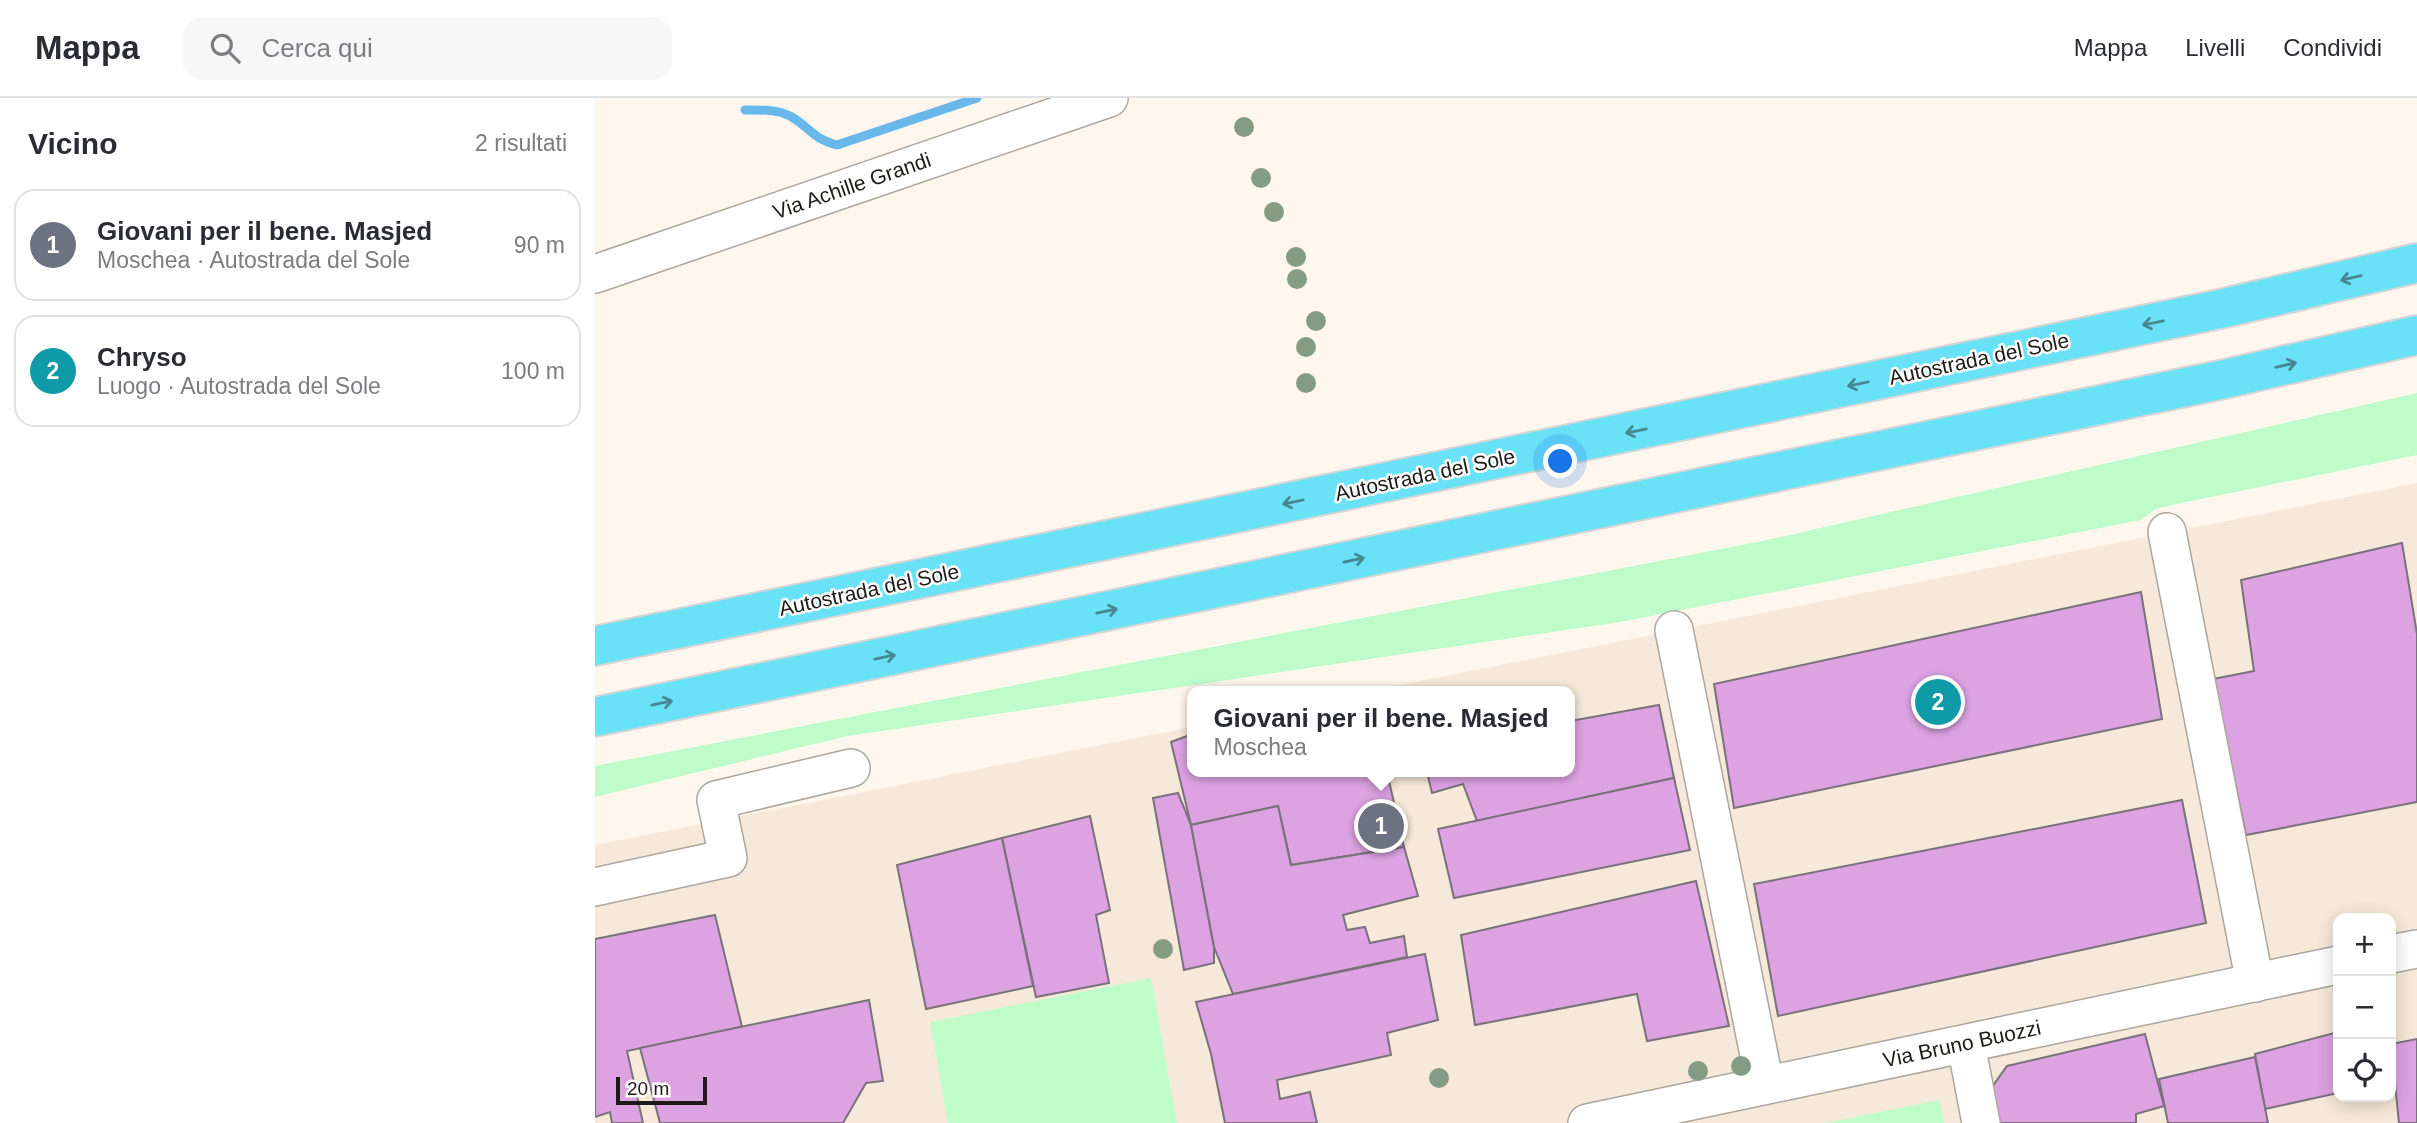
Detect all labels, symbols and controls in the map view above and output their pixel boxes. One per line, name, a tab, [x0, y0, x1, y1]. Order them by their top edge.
search box	[182, 17, 672, 80]
text: Mappa	[35, 29, 140, 66]
icon: search	[206, 29, 244, 67]
text: Cerca qui	[262, 33, 373, 63]
text: Mappa	[2074, 34, 2147, 61]
text: Livelli	[2185, 34, 2245, 61]
text: Condividi	[2283, 34, 2382, 61]
text: Vicino	[28, 127, 117, 160]
text: 2 risultati	[475, 130, 567, 156]
street label: Via Achille Grandi	[770, 148, 934, 223]
text: Giovani per il bene. Masjed	[97, 216, 432, 246]
text: 1	[47, 232, 59, 258]
text: 90 m	[514, 232, 565, 258]
text: Moschea · Autostrada del Sole	[97, 247, 410, 273]
one-way arrow	[2340, 273, 2362, 286]
one-way arrow	[2142, 316, 2165, 330]
street label: Autostrada del Sole	[1887, 328, 2071, 389]
text: Chryso	[97, 342, 187, 372]
one-way arrow	[2274, 357, 2297, 371]
text: 2	[47, 358, 59, 384]
text: 100 m	[501, 358, 565, 384]
text: Luogo · Autostrada del Sole	[97, 373, 381, 399]
one-way arrow	[1847, 378, 1870, 392]
one-way arrow	[1625, 425, 1648, 438]
street label: Autostrada del Sole	[1333, 444, 1517, 505]
your location	[1543, 444, 1577, 478]
one-way arrow	[1282, 496, 1305, 510]
one-way arrow	[1342, 552, 1365, 566]
street label: Autostrada del Sole	[777, 559, 961, 620]
one-way arrow	[1095, 603, 1118, 617]
one-way arrow	[873, 650, 896, 664]
pin: 2	[1915, 676, 1961, 728]
popup	[1187, 686, 1575, 777]
one-way arrow	[650, 696, 673, 710]
text: Giovani per il bene. Masjed	[1213, 703, 1549, 733]
text: Moschea	[1213, 734, 1307, 760]
pin: 1	[1358, 800, 1404, 852]
map controls	[2333, 913, 2396, 1102]
button: +	[2333, 913, 2396, 976]
button: −	[2333, 976, 2396, 1039]
street label: Via Bruno Buozzi	[1881, 1016, 2043, 1071]
button: locate	[2333, 1039, 2396, 1102]
scale bar	[616, 1074, 707, 1106]
text: 20 m	[627, 1078, 669, 1099]

